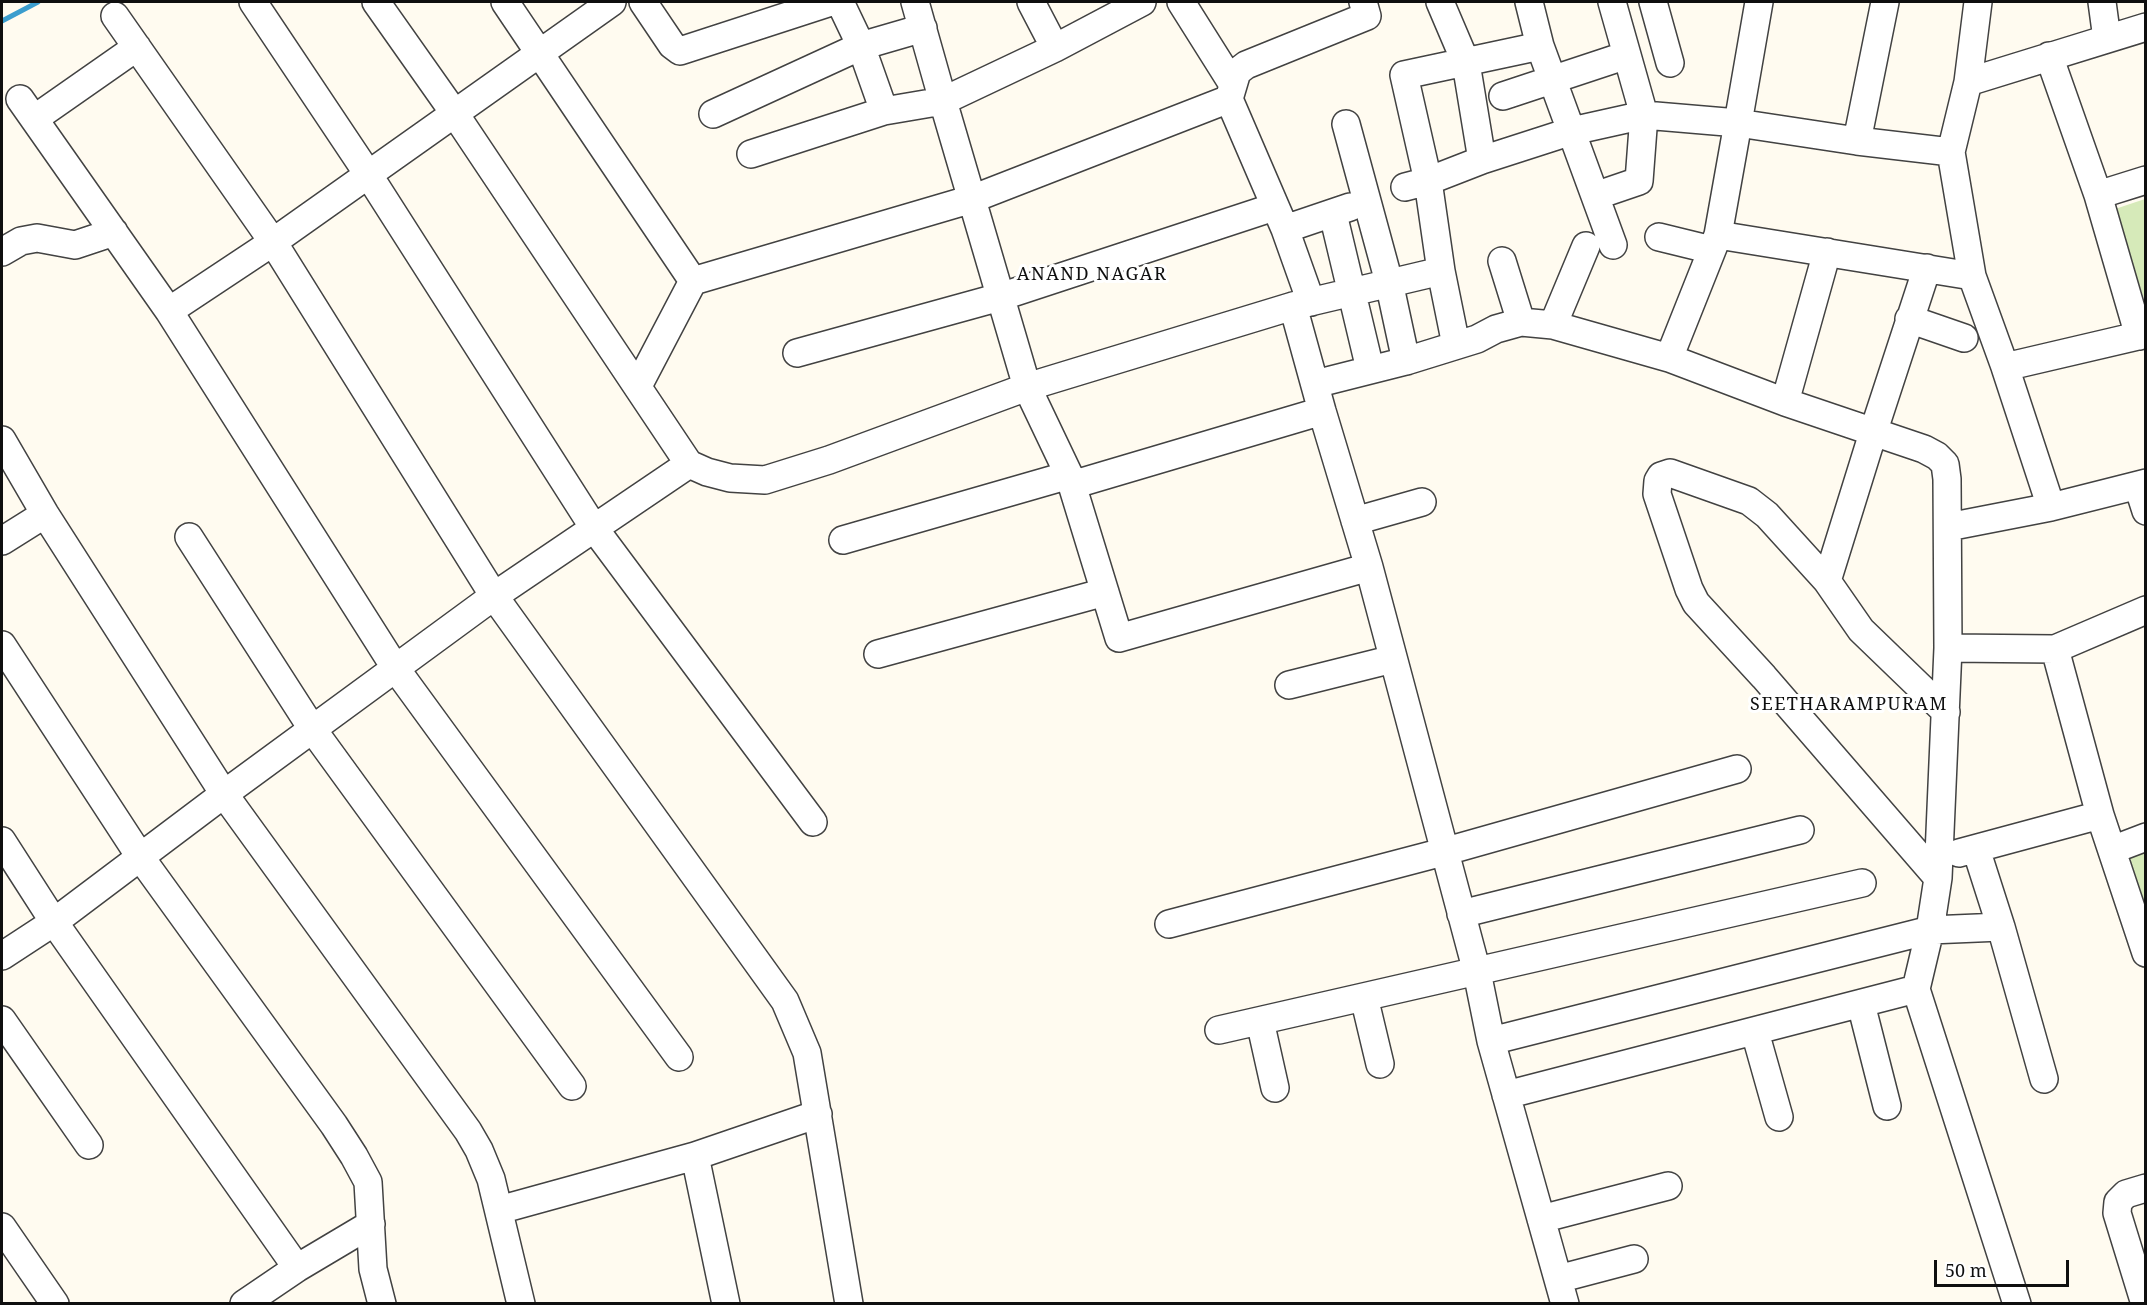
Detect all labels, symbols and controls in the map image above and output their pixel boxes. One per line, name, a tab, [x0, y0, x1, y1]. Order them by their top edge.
district label: ANAND NAGAR	[1017, 264, 1167, 286]
district label: SEETHARAMPURAM	[1750, 694, 1948, 716]
scale bar	[1937, 1248, 2072, 1286]
text: 50 m	[1945, 1258, 1987, 1282]

